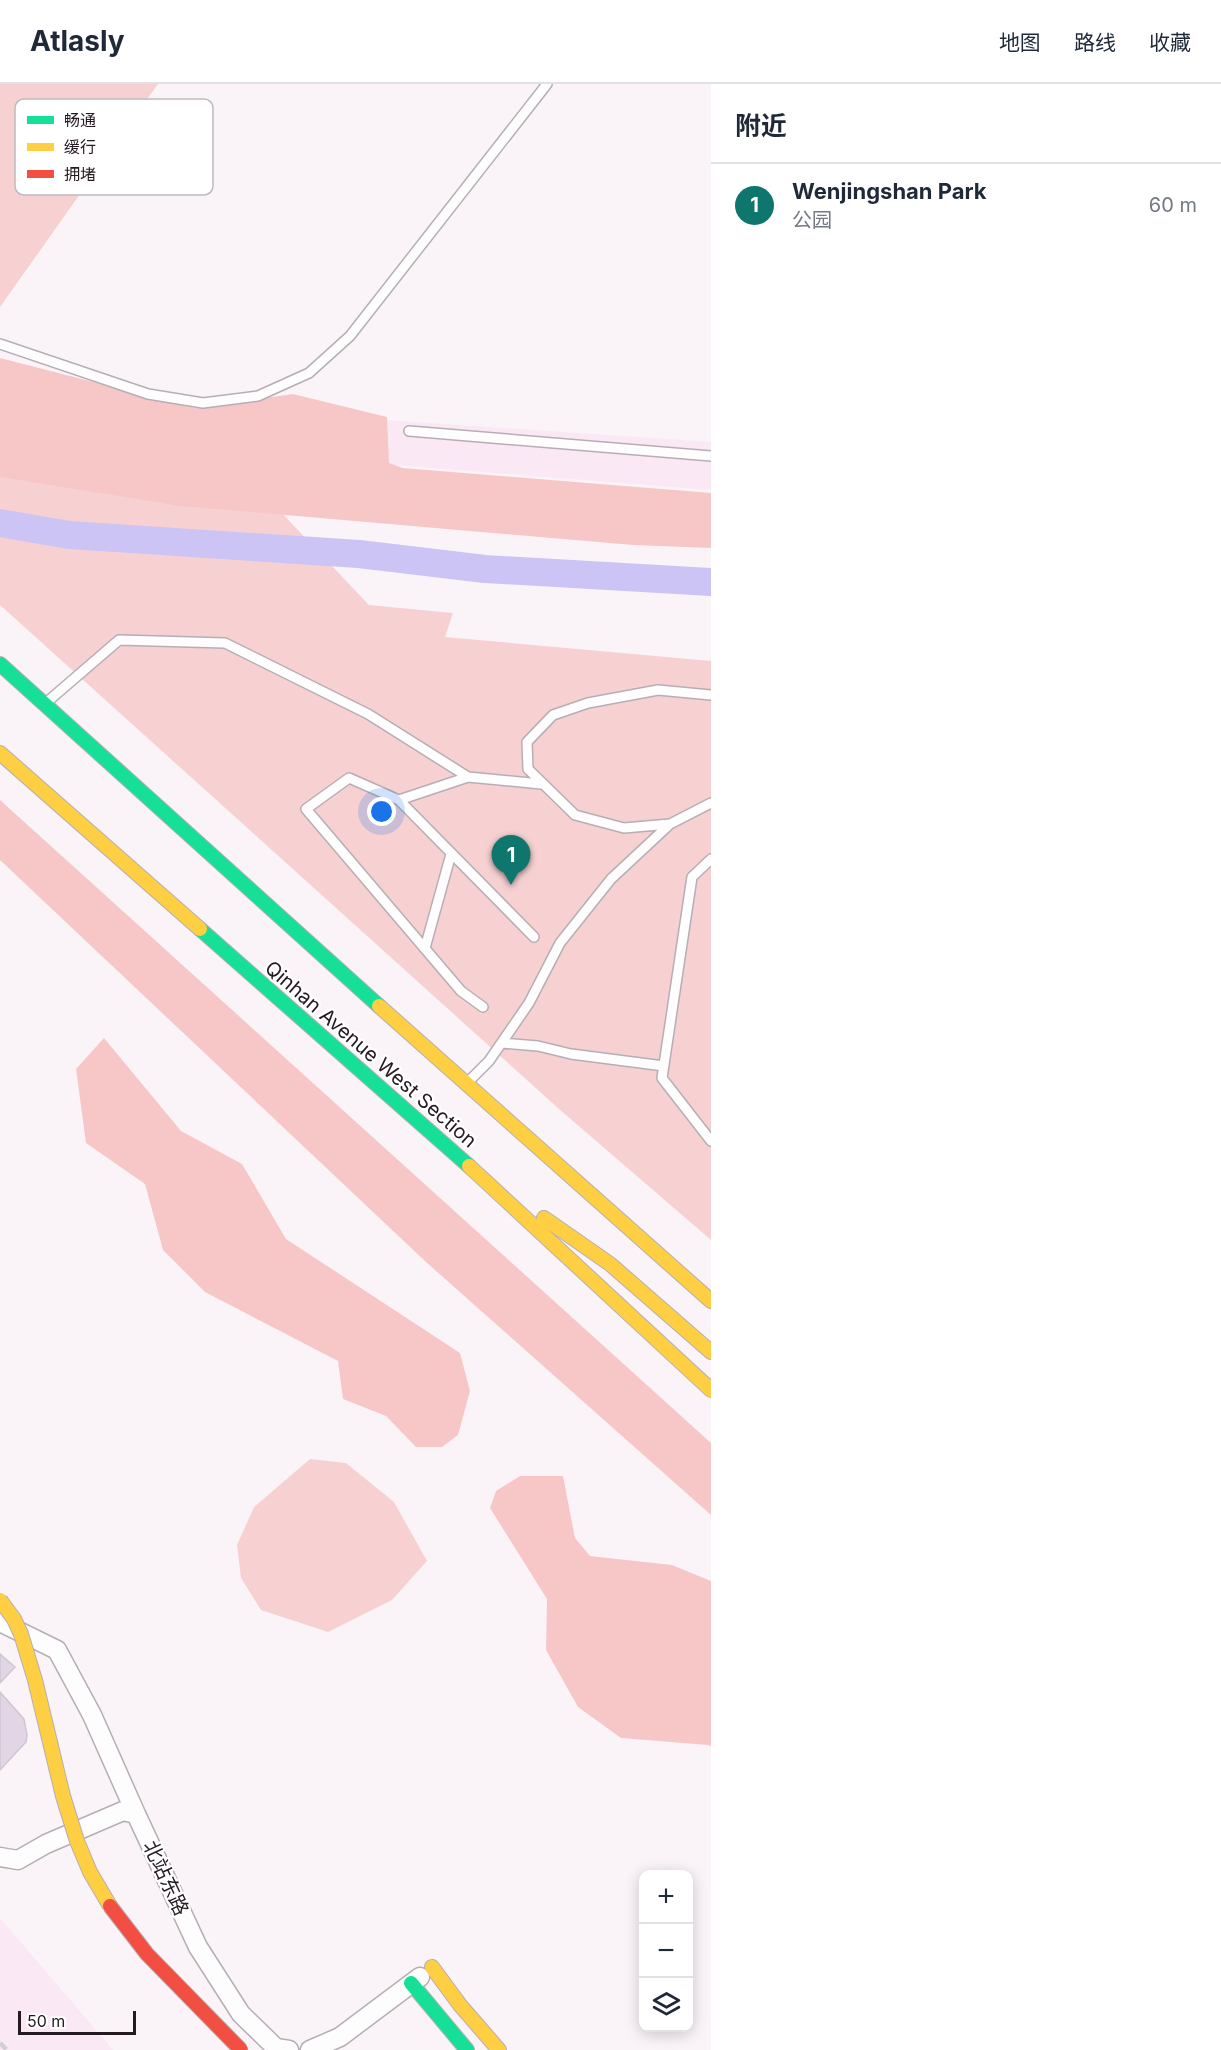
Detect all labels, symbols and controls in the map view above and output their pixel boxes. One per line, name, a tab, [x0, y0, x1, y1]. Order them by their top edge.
text: Atlasly	[30, 24, 125, 58]
text: 地图	[999, 30, 1041, 55]
text: 路线	[1074, 30, 1116, 55]
text: 收藏	[1149, 30, 1191, 55]
legend	[15, 99, 213, 195]
text: 畅通	[64, 110, 96, 130]
text: 附近	[735, 110, 787, 141]
text: 缓行	[64, 137, 96, 157]
text: 拥堵	[64, 164, 96, 184]
text: Wenjingshan Park	[792, 178, 987, 204]
text: 1	[750, 193, 759, 217]
text: 60 m	[1149, 193, 1197, 217]
text: 公园	[792, 208, 832, 232]
your location	[367, 797, 396, 826]
pin: 1	[492, 836, 530, 885]
street label: Qinhan Avenue West Section	[260, 956, 482, 1152]
street label: 北站东路	[138, 1837, 194, 1919]
map controls	[639, 1870, 693, 2032]
button: +	[639, 1870, 693, 1924]
button: −	[639, 1924, 693, 1978]
button: layers	[639, 1978, 693, 2032]
scale bar	[18, 2008, 136, 2036]
text: 50 m	[27, 2011, 65, 2031]

